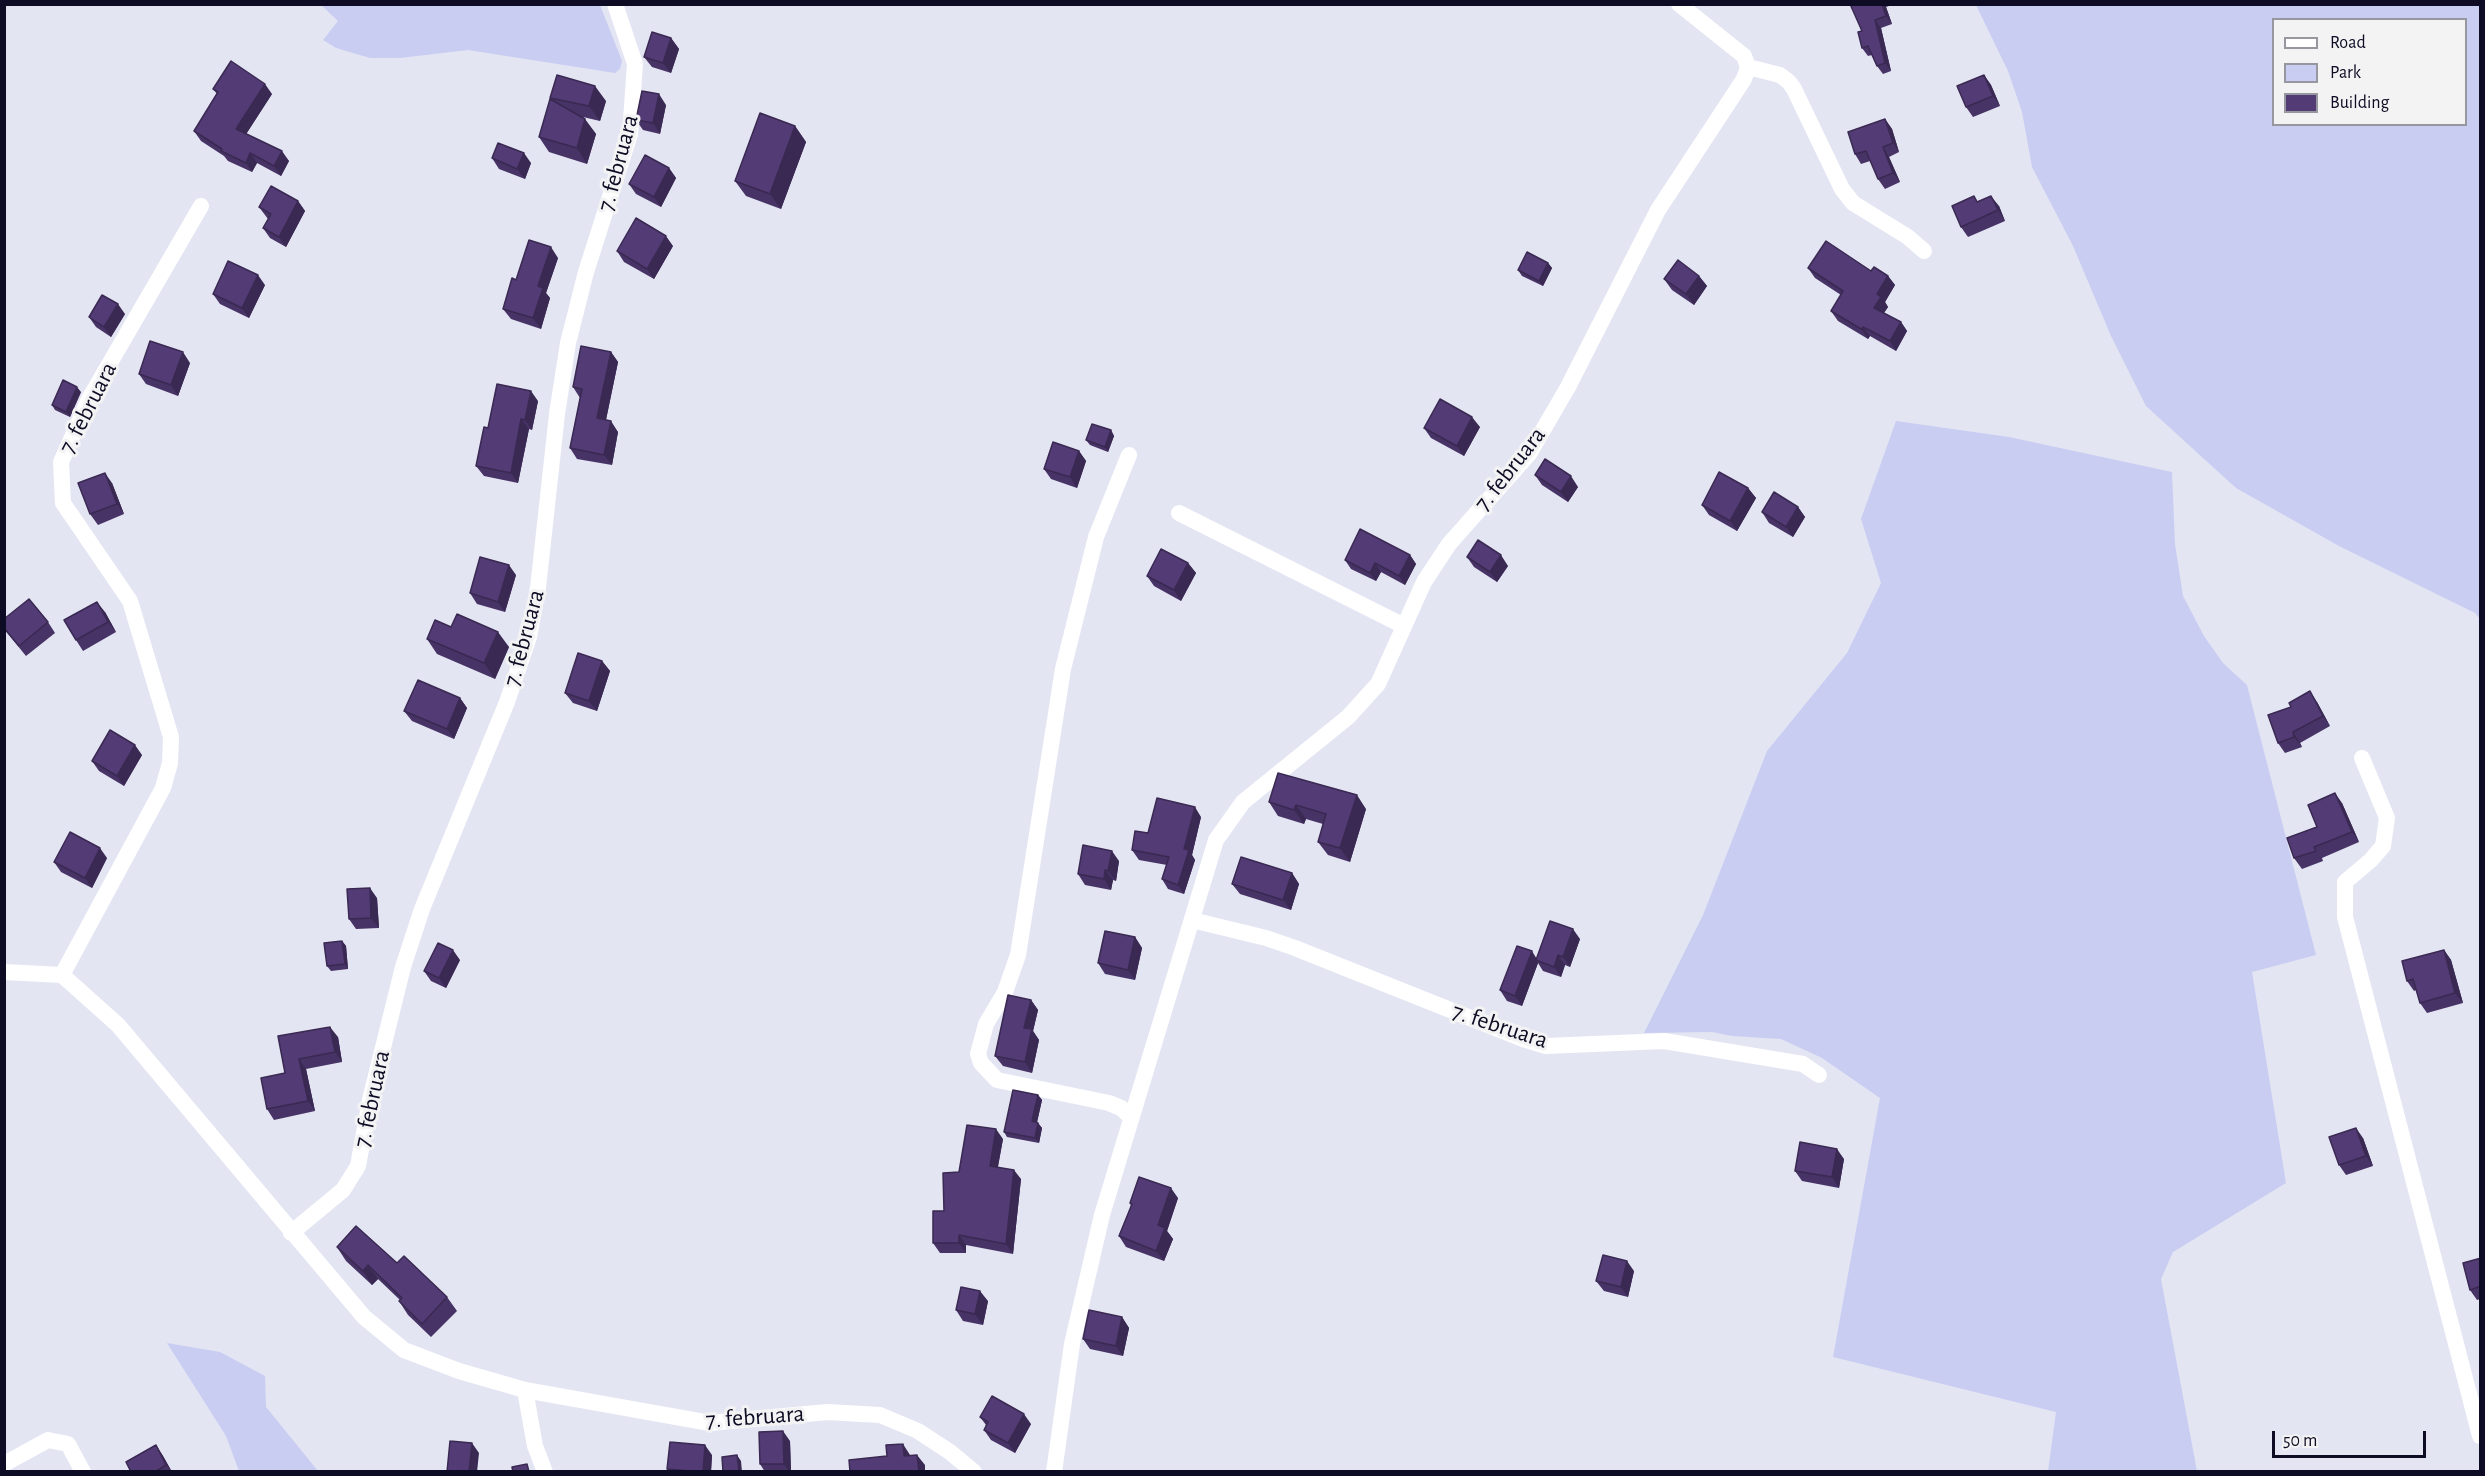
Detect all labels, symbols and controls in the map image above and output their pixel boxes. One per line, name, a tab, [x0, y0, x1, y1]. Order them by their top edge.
legend	[2272, 18, 2467, 126]
text: Road	[2330, 34, 2366, 52]
text: Park	[2330, 64, 2361, 82]
text: Building	[2330, 94, 2389, 112]
street label: 7. februara	[591, 112, 645, 214]
street label: 7. februara	[53, 357, 123, 459]
street label: 7. februara	[1468, 421, 1552, 517]
street label: 7. februara	[497, 587, 551, 689]
street label: 7. februara	[1449, 997, 1551, 1055]
street label: 7. februara	[348, 1048, 396, 1150]
street label: 7. februara	[705, 1399, 805, 1435]
scale bar	[2275, 1419, 2430, 1457]
text: 50 m	[2283, 1432, 2317, 1450]

